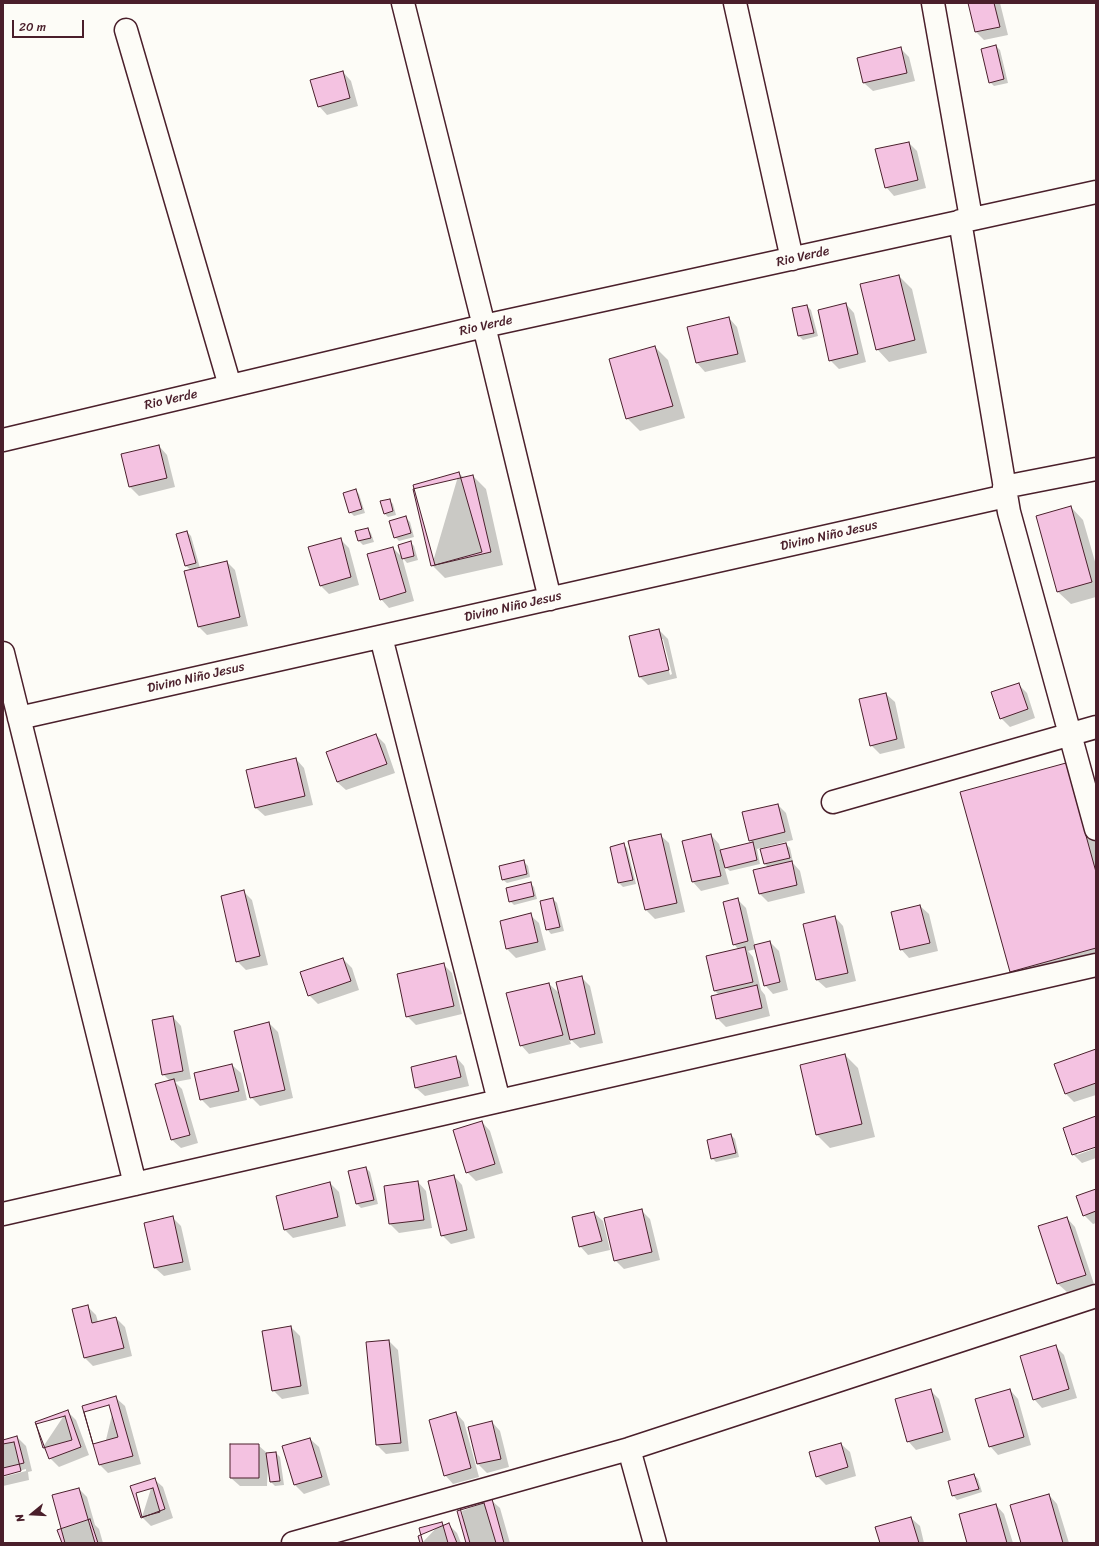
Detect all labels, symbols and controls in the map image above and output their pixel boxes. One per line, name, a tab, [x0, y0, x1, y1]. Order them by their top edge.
scale bar	[14, 12, 86, 38]
text: 20 m	[19, 16, 46, 38]
street label: Rio Verde	[775, 243, 831, 271]
street label: Rio Verde	[458, 312, 514, 340]
street label: Rio Verde	[143, 386, 199, 414]
street label: Divino Niño Jesus	[779, 517, 879, 555]
street label: Divino Niño Jesus	[463, 588, 563, 626]
street label: Divino Niño Jesus	[146, 659, 246, 697]
north arrow	[12, 1494, 52, 1534]
text: N	[10, 1511, 30, 1524]

